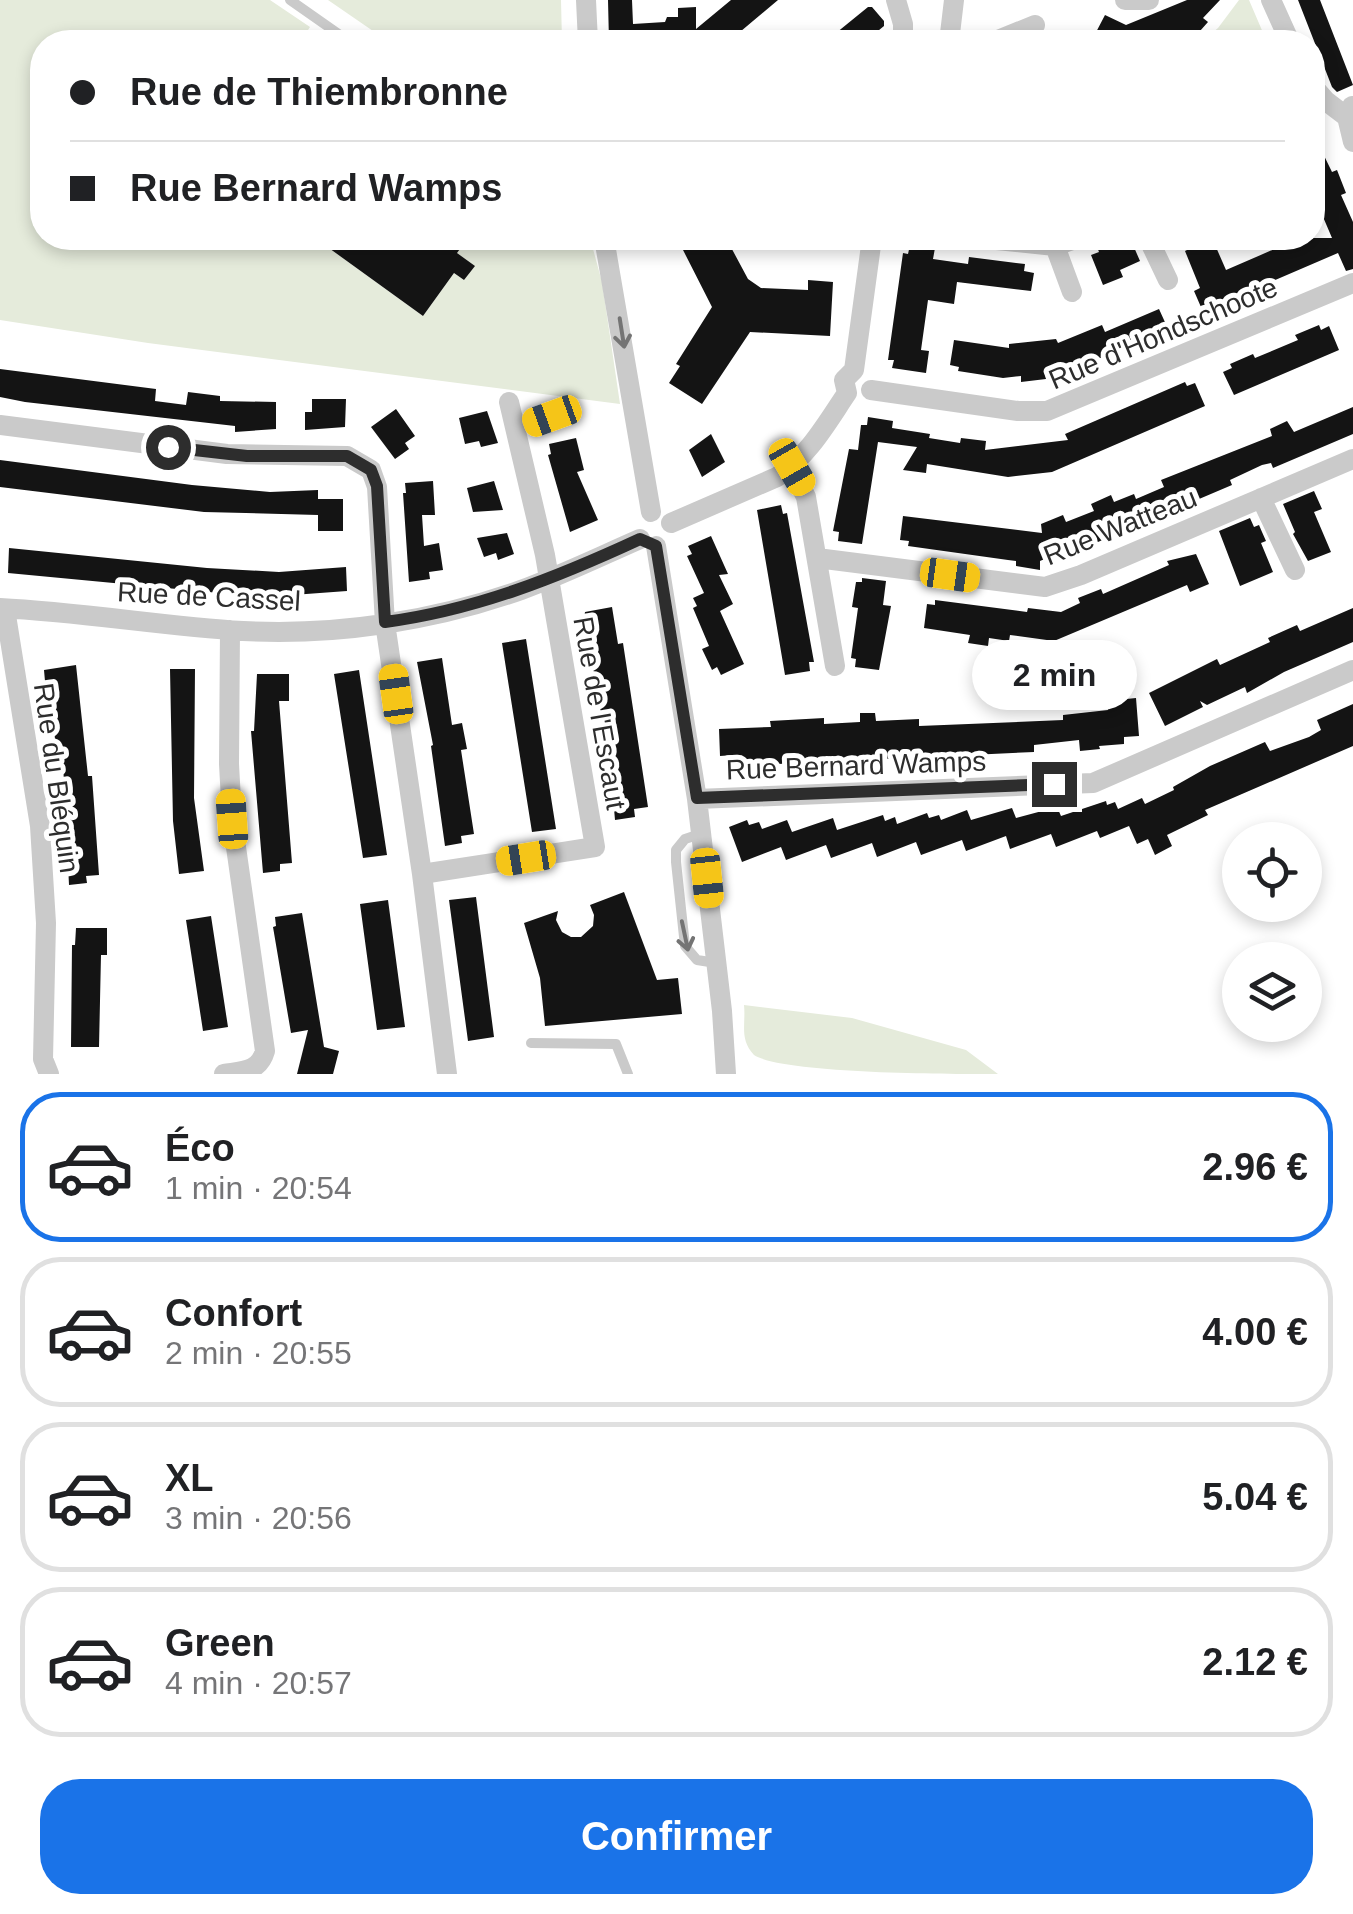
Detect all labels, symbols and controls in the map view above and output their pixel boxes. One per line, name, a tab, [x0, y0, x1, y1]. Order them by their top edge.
text: Rue de Thiembronne	[130, 71, 508, 113]
text: Rue Bernard Wamps	[130, 167, 502, 209]
street label: Rue d'Hondschoote	[1044, 271, 1282, 396]
one-way arrow	[614, 317, 632, 349]
car	[519, 392, 585, 440]
route start	[146, 425, 191, 470]
car	[764, 434, 820, 500]
street label: Rue Watteau	[1039, 482, 1201, 571]
car	[918, 556, 982, 594]
street label: Rue de Cassel	[116, 576, 301, 617]
street label: Rue de l'Escaut	[567, 614, 632, 812]
callout: 2 min	[972, 639, 1136, 709]
text: 2 min	[1013, 657, 1096, 693]
car	[377, 662, 415, 726]
street label: Rue du Bléquin	[28, 681, 85, 875]
street label: Rue Bernard Wamps	[725, 745, 987, 786]
route end	[1032, 762, 1077, 807]
car	[215, 788, 249, 850]
map controls	[1222, 822, 1322, 1042]
button: locate	[1222, 822, 1322, 922]
car	[494, 838, 558, 878]
car	[689, 847, 725, 909]
one-way arrow	[677, 919, 696, 951]
button: layers	[1222, 942, 1322, 1042]
icon: car	[45, 1122, 135, 1212]
text: Éco	[165, 1127, 235, 1169]
text: 2.96 €	[1202, 1146, 1308, 1188]
text: 1 min · 20:54	[165, 1170, 352, 1206]
icon: car	[45, 1287, 135, 1377]
text: Confort	[165, 1292, 302, 1334]
text: 4.00 €	[1202, 1311, 1308, 1353]
text: 2 min · 20:55	[165, 1335, 352, 1371]
icon: car	[45, 1452, 135, 1542]
text: XL	[165, 1457, 214, 1499]
text: 5.04 €	[1202, 1476, 1308, 1518]
text: 3 min · 20:56	[165, 1500, 352, 1536]
icon: car	[45, 1617, 135, 1707]
text: Green	[165, 1622, 275, 1664]
text: 2.12 €	[1202, 1641, 1308, 1683]
text: 4 min · 20:57	[165, 1665, 352, 1701]
button: Confirmer	[40, 1779, 1313, 1894]

